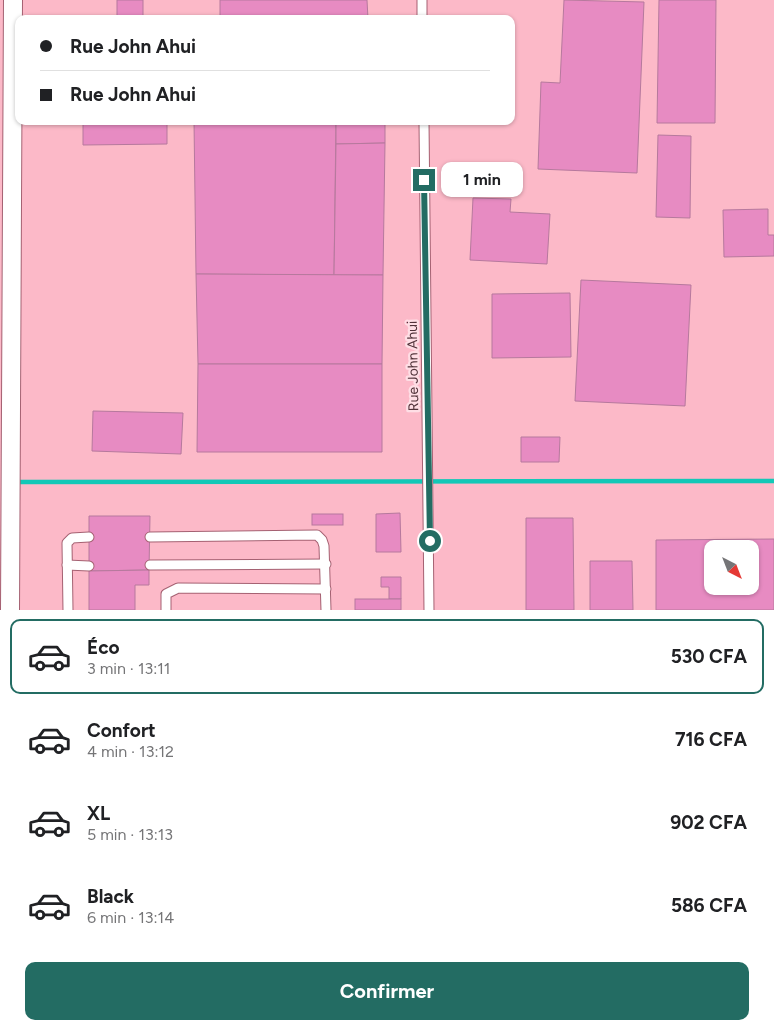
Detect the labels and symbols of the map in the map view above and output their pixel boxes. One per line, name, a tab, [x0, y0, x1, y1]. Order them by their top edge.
callout: 1 min	[442, 162, 524, 198]
route end	[413, 169, 435, 191]
street label: Rue John Ahui	[404, 321, 422, 411]
route start	[419, 530, 441, 552]
north arrow	[704, 540, 759, 595]

